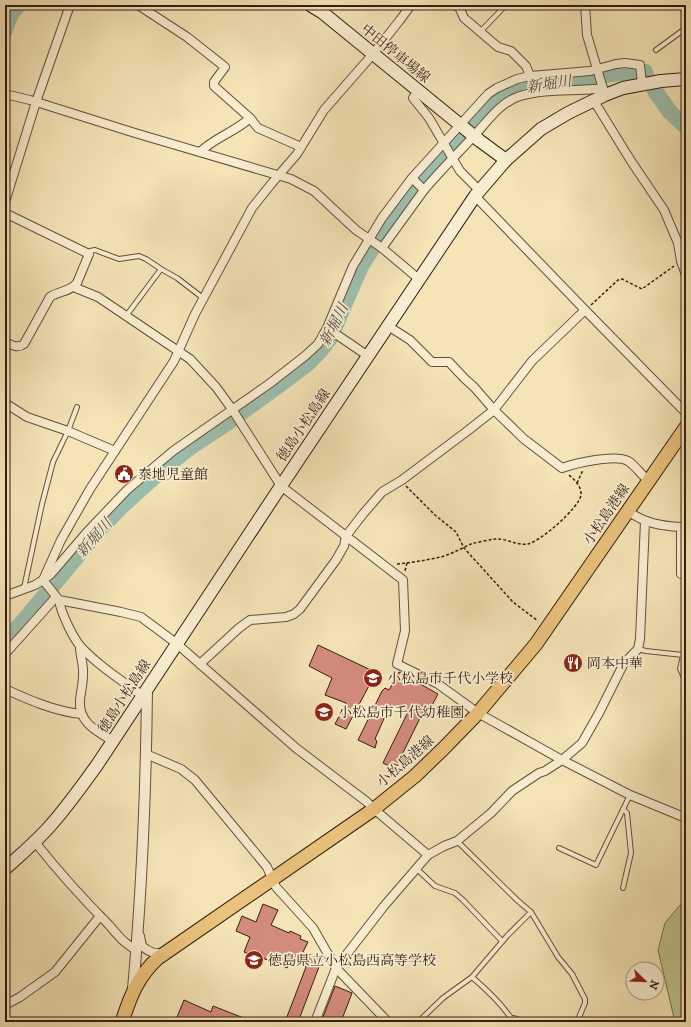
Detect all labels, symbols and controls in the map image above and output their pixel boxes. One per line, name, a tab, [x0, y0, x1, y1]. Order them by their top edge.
street label: 中田停車場線	[357, 20, 434, 87]
water label: 新堀川	[525, 71, 575, 97]
water label: 新堀川	[316, 299, 354, 350]
street label: 徳島小松島線	[273, 386, 335, 465]
public building icon: 泰地児童館	[113, 463, 135, 485]
place label: 泰地児童館	[138, 466, 208, 484]
street label: 小松島港線	[580, 481, 634, 549]
water label: 新堀川	[72, 514, 118, 562]
restaurant icon: 岡本中華	[562, 652, 584, 674]
place label: 岡本中華	[587, 655, 643, 673]
street label: 徳島小松島線	[94, 656, 155, 737]
school or university icon: 小松島市千代小学校	[362, 667, 384, 689]
place label: 小松島市千代小学校	[387, 670, 513, 688]
school or university icon: 小松島市千代幼稚園	[313, 701, 335, 723]
place label: 小松島市千代幼稚園	[338, 704, 464, 722]
street label: 小松島港線	[373, 732, 438, 792]
school or university icon: 徳島県立小松島西高等学校	[243, 949, 265, 971]
place label: 徳島県立小松島西高等学校	[268, 952, 436, 970]
north arrow	[625, 961, 665, 1001]
text: N	[645, 978, 661, 991]

